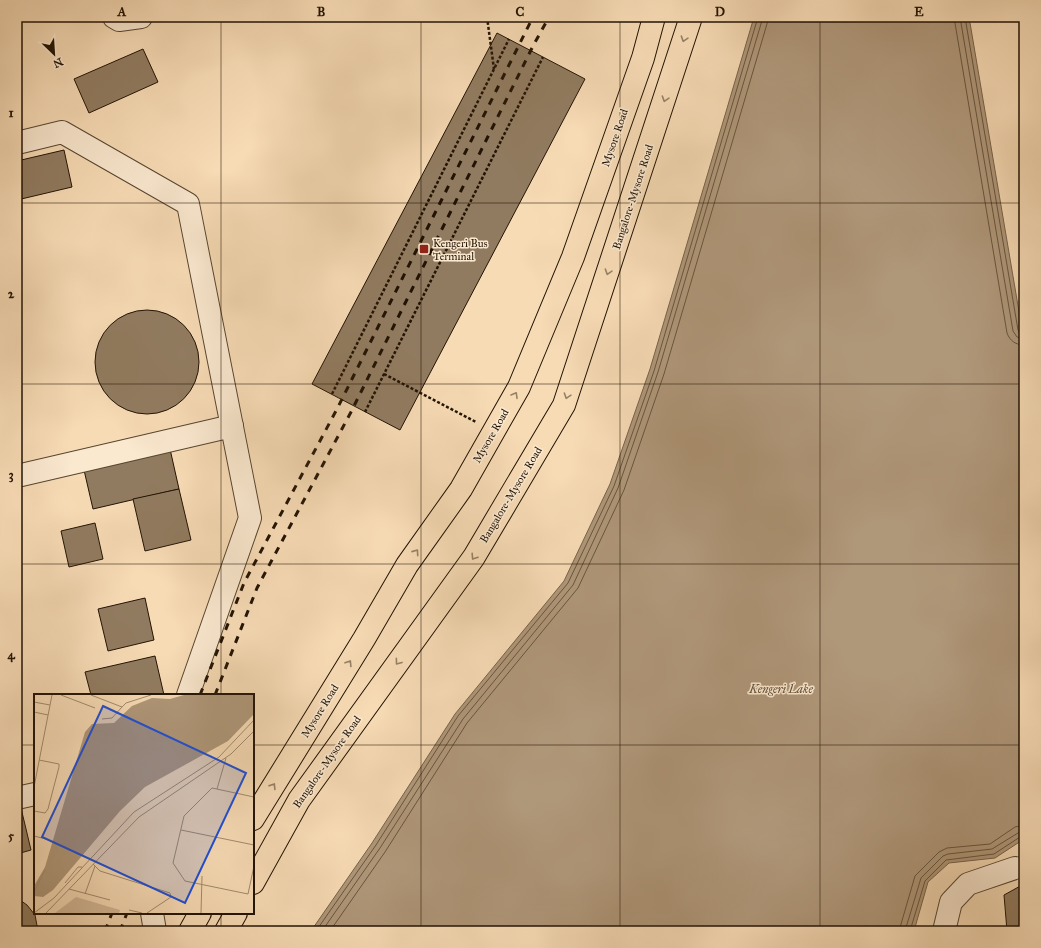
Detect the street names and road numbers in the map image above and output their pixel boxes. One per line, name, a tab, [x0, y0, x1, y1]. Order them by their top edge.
street label: Mysore Road	[599, 107, 631, 169]
street label: Bangalore-Mysore Road	[610, 142, 656, 251]
street label: Mysore Road	[470, 406, 512, 465]
street label: Bangalore-Mysore Road	[477, 444, 545, 545]
street label: Mysore Road	[299, 682, 342, 740]
street label: Bangalore-Mysore Road	[290, 713, 364, 811]

